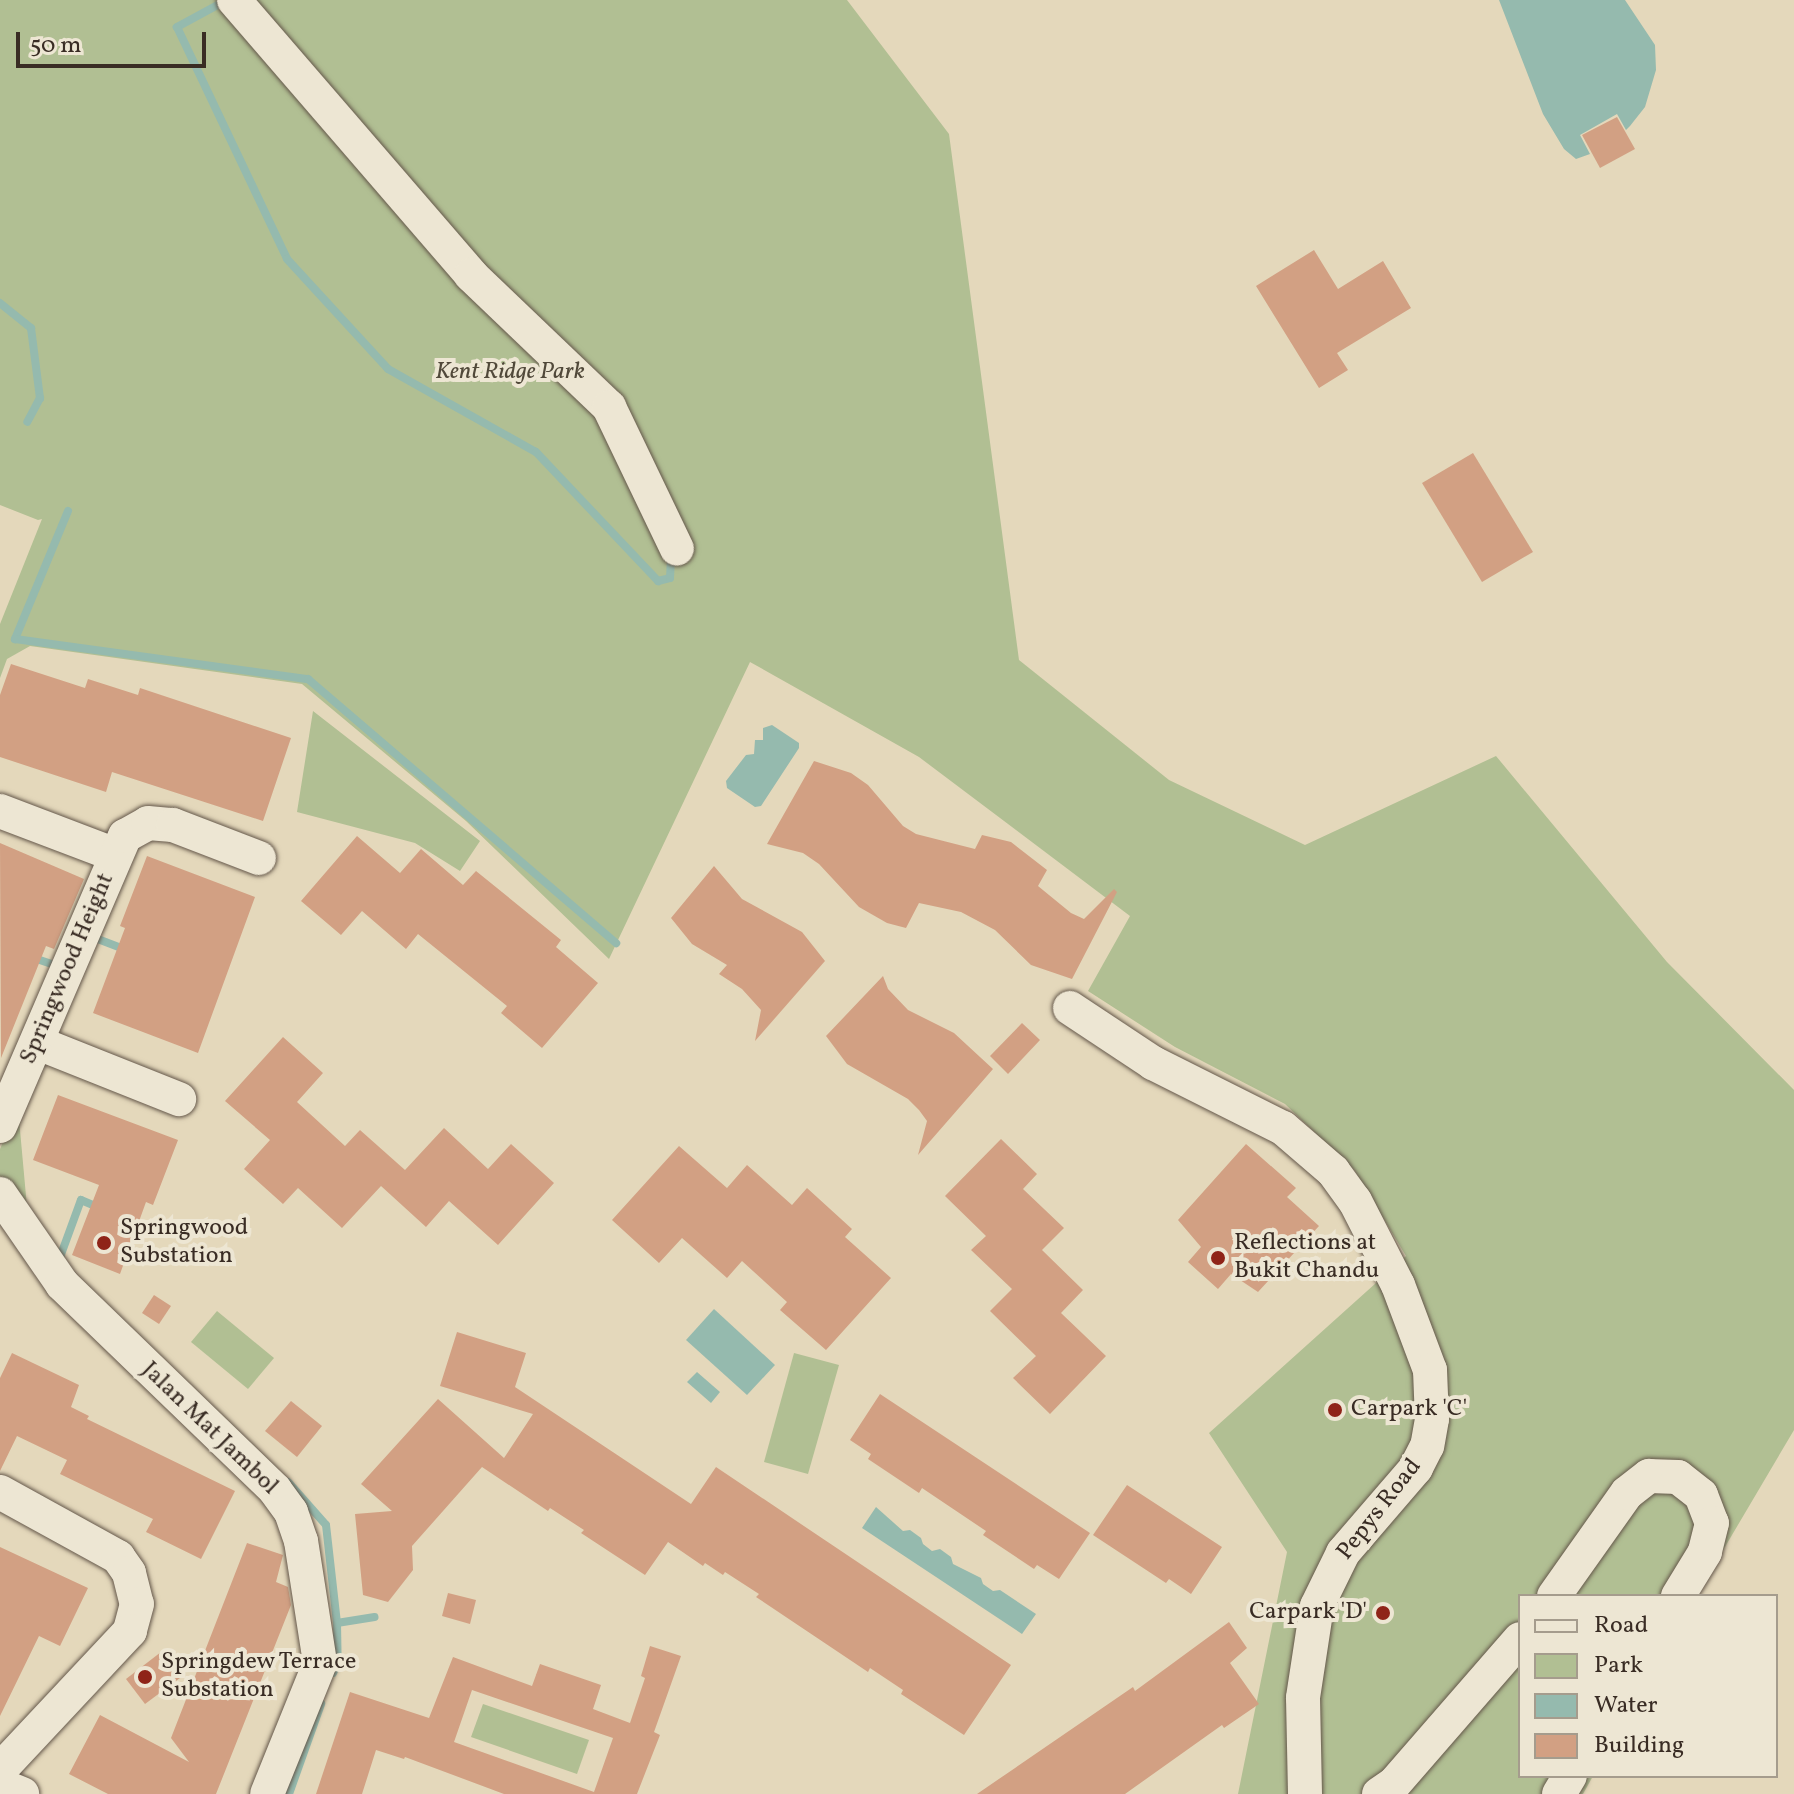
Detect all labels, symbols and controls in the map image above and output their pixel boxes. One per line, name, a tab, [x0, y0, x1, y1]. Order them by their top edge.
scale bar	[20, 16, 210, 66]
text: 50 m	[30, 29, 82, 63]
park label: Kent Ridge Park	[435, 359, 585, 387]
street label: Springwood Height	[15, 869, 121, 1069]
place label: Springwood Substation	[120, 1215, 248, 1271]
place label: Reflections at Bukit Chandu	[1234, 1230, 1379, 1286]
marker: Springwood Substation	[95, 1234, 113, 1252]
marker: Reflections at Bukit Chandu	[1209, 1249, 1227, 1267]
street label: Jalan Mat Jambol	[135, 1356, 283, 1502]
place label: Carpark 'C'	[1351, 1396, 1467, 1424]
marker: Carpark 'C'	[1326, 1401, 1344, 1419]
street label: Pepys Road	[1332, 1454, 1428, 1566]
legend	[1518, 1594, 1778, 1778]
place label: Carpark 'D'	[1249, 1599, 1367, 1627]
marker: Carpark 'D'	[1374, 1604, 1392, 1622]
text: Road	[1594, 1609, 1648, 1643]
place label: Springdew Terrace Substation	[161, 1649, 358, 1705]
text: Park	[1594, 1649, 1643, 1683]
marker: Springdew Terrace Substation	[136, 1668, 154, 1686]
text: Water	[1594, 1689, 1658, 1723]
text: Building	[1594, 1729, 1684, 1763]

